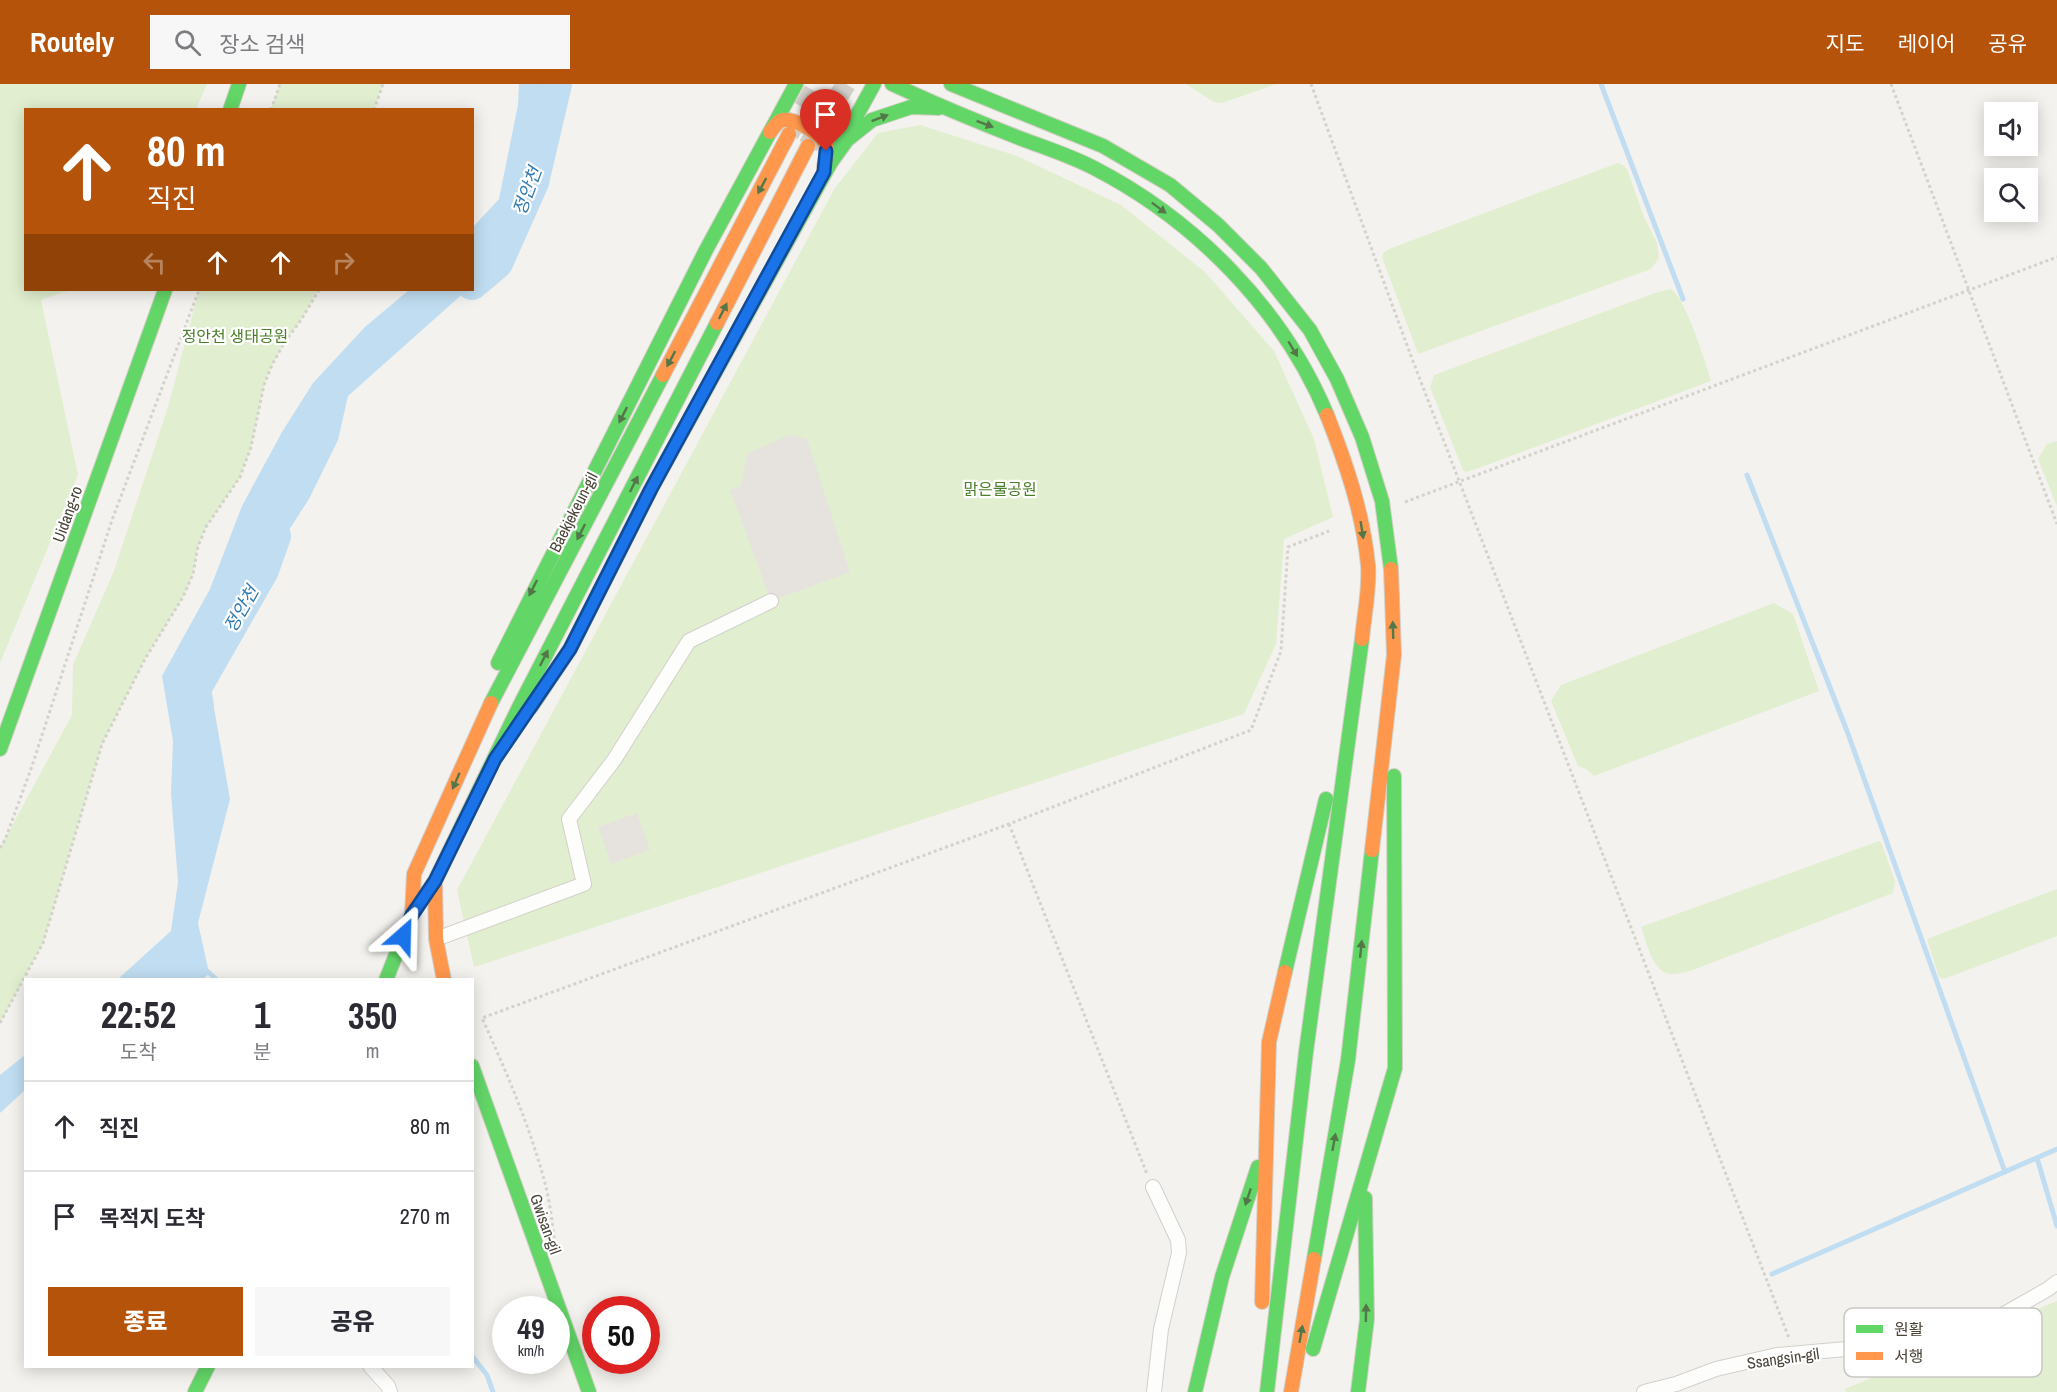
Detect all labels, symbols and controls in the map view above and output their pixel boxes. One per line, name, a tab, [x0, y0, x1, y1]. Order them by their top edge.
search box	[150, 15, 570, 69]
text: Routely	[30, 23, 114, 61]
icon: search	[171, 26, 204, 59]
text: 장소 검색	[219, 29, 305, 59]
text: 지도	[1826, 29, 1864, 58]
text: 레이어	[1897, 29, 1955, 58]
text: 공유	[1988, 29, 2027, 58]
pin	[800, 89, 851, 151]
icon: arrive	[809, 98, 842, 131]
map controls	[1984, 102, 2038, 222]
button: sound	[1984, 102, 2038, 156]
one-way arrow	[871, 112, 889, 122]
one-way arrow	[976, 119, 994, 129]
text: 80 m	[147, 123, 226, 179]
icon: ahead	[48, 132, 126, 210]
water label: 정안천	[507, 161, 548, 219]
button: search	[1984, 168, 2038, 222]
one-way arrow	[757, 178, 767, 195]
text: 직진	[147, 180, 197, 216]
one-way arrow	[1151, 202, 1167, 214]
icon: left	[138, 246, 171, 279]
icon: ahead	[201, 246, 234, 279]
icon: ahead	[264, 246, 297, 279]
icon: right	[327, 246, 360, 279]
one-way arrow	[718, 303, 728, 320]
park label: 정안천 생태공원	[182, 325, 288, 347]
one-way arrow	[1287, 341, 1298, 357]
one-way arrow	[667, 350, 677, 368]
one-way arrow	[618, 407, 628, 424]
street label: Baekjekeun-gil	[543, 468, 603, 556]
one-way arrow	[629, 476, 639, 493]
park label: 맑은물공원	[963, 478, 1037, 500]
street label: Uidang-ro	[47, 483, 87, 545]
one-way arrow	[1357, 520, 1366, 539]
one-way arrow	[576, 523, 586, 540]
water label: 정안천	[218, 579, 265, 637]
one-way arrow	[528, 580, 538, 597]
one-way arrow	[1388, 620, 1398, 639]
one-way arrow	[539, 649, 549, 666]
one-way arrow	[451, 772, 460, 789]
position arrow	[371, 904, 435, 968]
one-way arrow	[1356, 940, 1366, 959]
text: 22:52	[101, 991, 176, 1039]
text: 1	[254, 991, 270, 1039]
text: 350	[348, 992, 397, 1040]
text: m	[366, 1037, 379, 1064]
text: 도착	[120, 1038, 157, 1065]
text: 분	[253, 1038, 271, 1065]
icon: ahead	[48, 1110, 81, 1143]
text: 80 m	[410, 1111, 450, 1141]
text: 직진	[99, 1113, 139, 1143]
one-way arrow	[1330, 1133, 1339, 1152]
one-way arrow	[1243, 1188, 1252, 1206]
street label: Gwisan-gil	[525, 1191, 567, 1257]
icon: arrive	[48, 1200, 81, 1233]
text: 270 m	[400, 1201, 450, 1231]
text: 목적지 도착	[99, 1203, 205, 1233]
button: 종료	[48, 1287, 243, 1356]
button: 공유	[255, 1287, 450, 1356]
speed limit sign: 50	[582, 1296, 660, 1374]
one-way arrow	[1362, 1304, 1371, 1323]
text: 49	[517, 1308, 545, 1348]
legend	[1844, 1308, 2042, 1377]
text: 원활	[1894, 1318, 1924, 1340]
one-way arrow	[1297, 1325, 1306, 1344]
text: km/h	[518, 1340, 544, 1361]
street label: Ssangsin-gil	[1745, 1342, 1821, 1374]
text: 서행	[1894, 1345, 1923, 1367]

